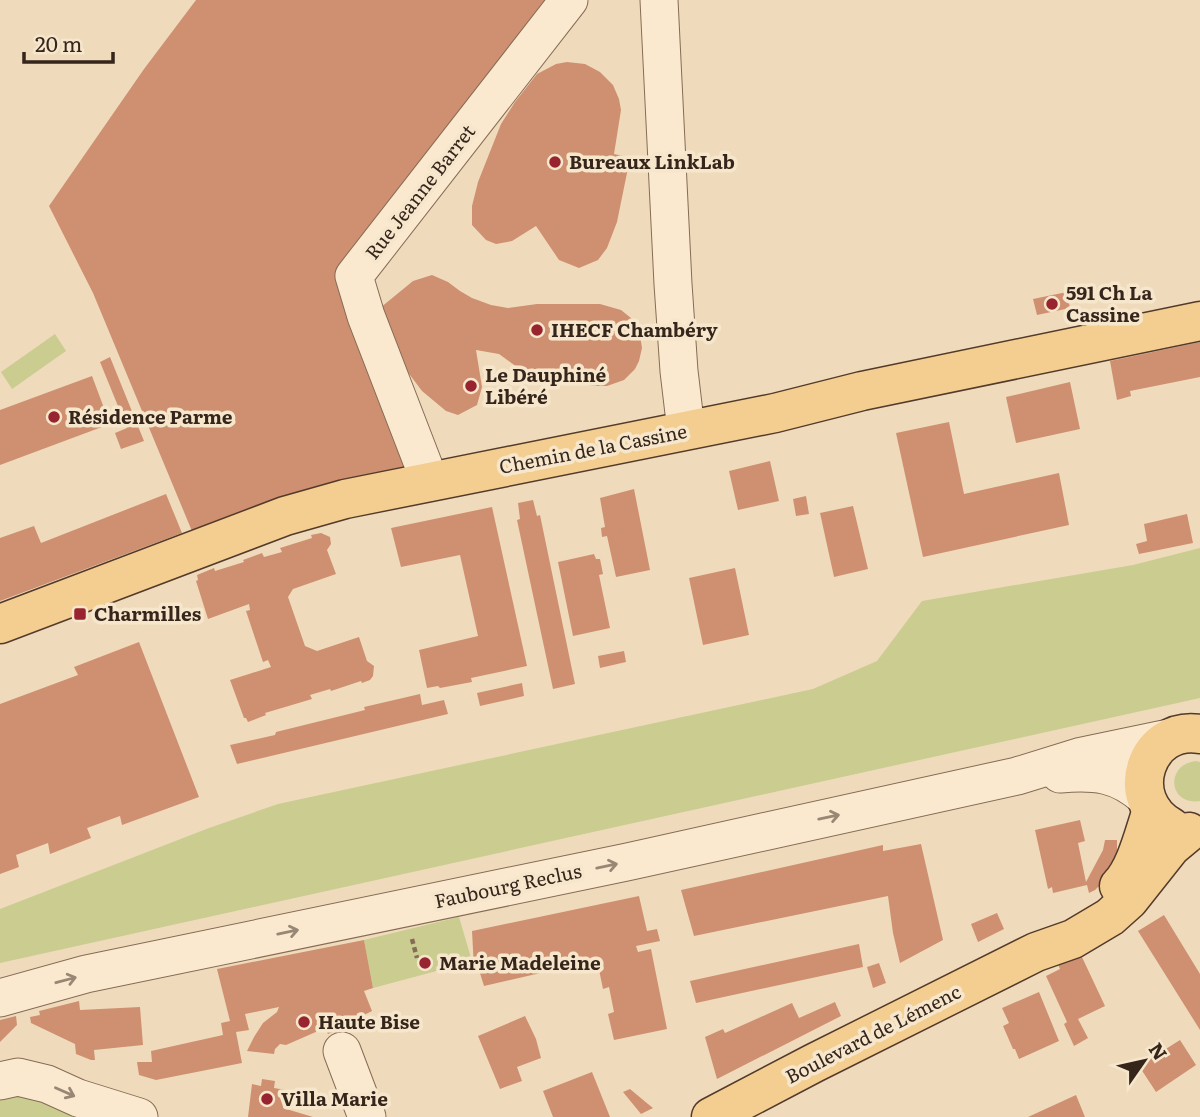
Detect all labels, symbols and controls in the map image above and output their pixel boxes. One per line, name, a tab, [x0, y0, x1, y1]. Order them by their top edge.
scale bar	[24, 21, 114, 65]
text: 20 m	[35, 27, 82, 58]
street label: Rue Jeanne Barret	[358, 118, 481, 265]
place label: Bureaux LinkLab	[569, 147, 735, 175]
marker: Bureaux LinkLab	[547, 154, 563, 170]
place label: 591 Ch La Cassine	[1066, 278, 1152, 328]
marker: 591 Ch La Cassine	[1044, 296, 1060, 312]
place label: IHECF Chambéry	[551, 315, 718, 343]
marker: IHECF Chambéry	[529, 322, 545, 338]
place label: Le Dauphiné Libéré	[485, 360, 607, 410]
marker: Le Dauphiné Libéré	[463, 378, 479, 394]
place label: Résidence Parme	[68, 402, 233, 430]
marker: Résidence Parme	[46, 409, 62, 425]
street label: Chemin de la Cassine	[496, 416, 689, 480]
place label: Charmilles	[94, 599, 201, 627]
marker: Charmilles	[72, 606, 88, 622]
one-way arrow	[817, 810, 840, 824]
street label: Faubourg Reclus	[432, 856, 584, 914]
one-way arrow	[595, 858, 618, 872]
one-way arrow	[276, 925, 299, 939]
place label: Marie Madeleine	[439, 948, 601, 976]
marker: Marie Madeleine	[417, 955, 433, 971]
one-way arrow	[55, 972, 77, 985]
street label: Boulevard de Lémenc	[780, 977, 965, 1089]
place label: Haute Bise	[318, 1007, 420, 1035]
marker: Haute Bise	[296, 1014, 312, 1030]
north arrow	[1109, 1026, 1179, 1096]
text: N	[1143, 1036, 1175, 1065]
place label: Villa Marie	[281, 1084, 388, 1112]
one-way arrow	[54, 1086, 76, 1099]
marker: Villa Marie	[259, 1091, 275, 1107]

